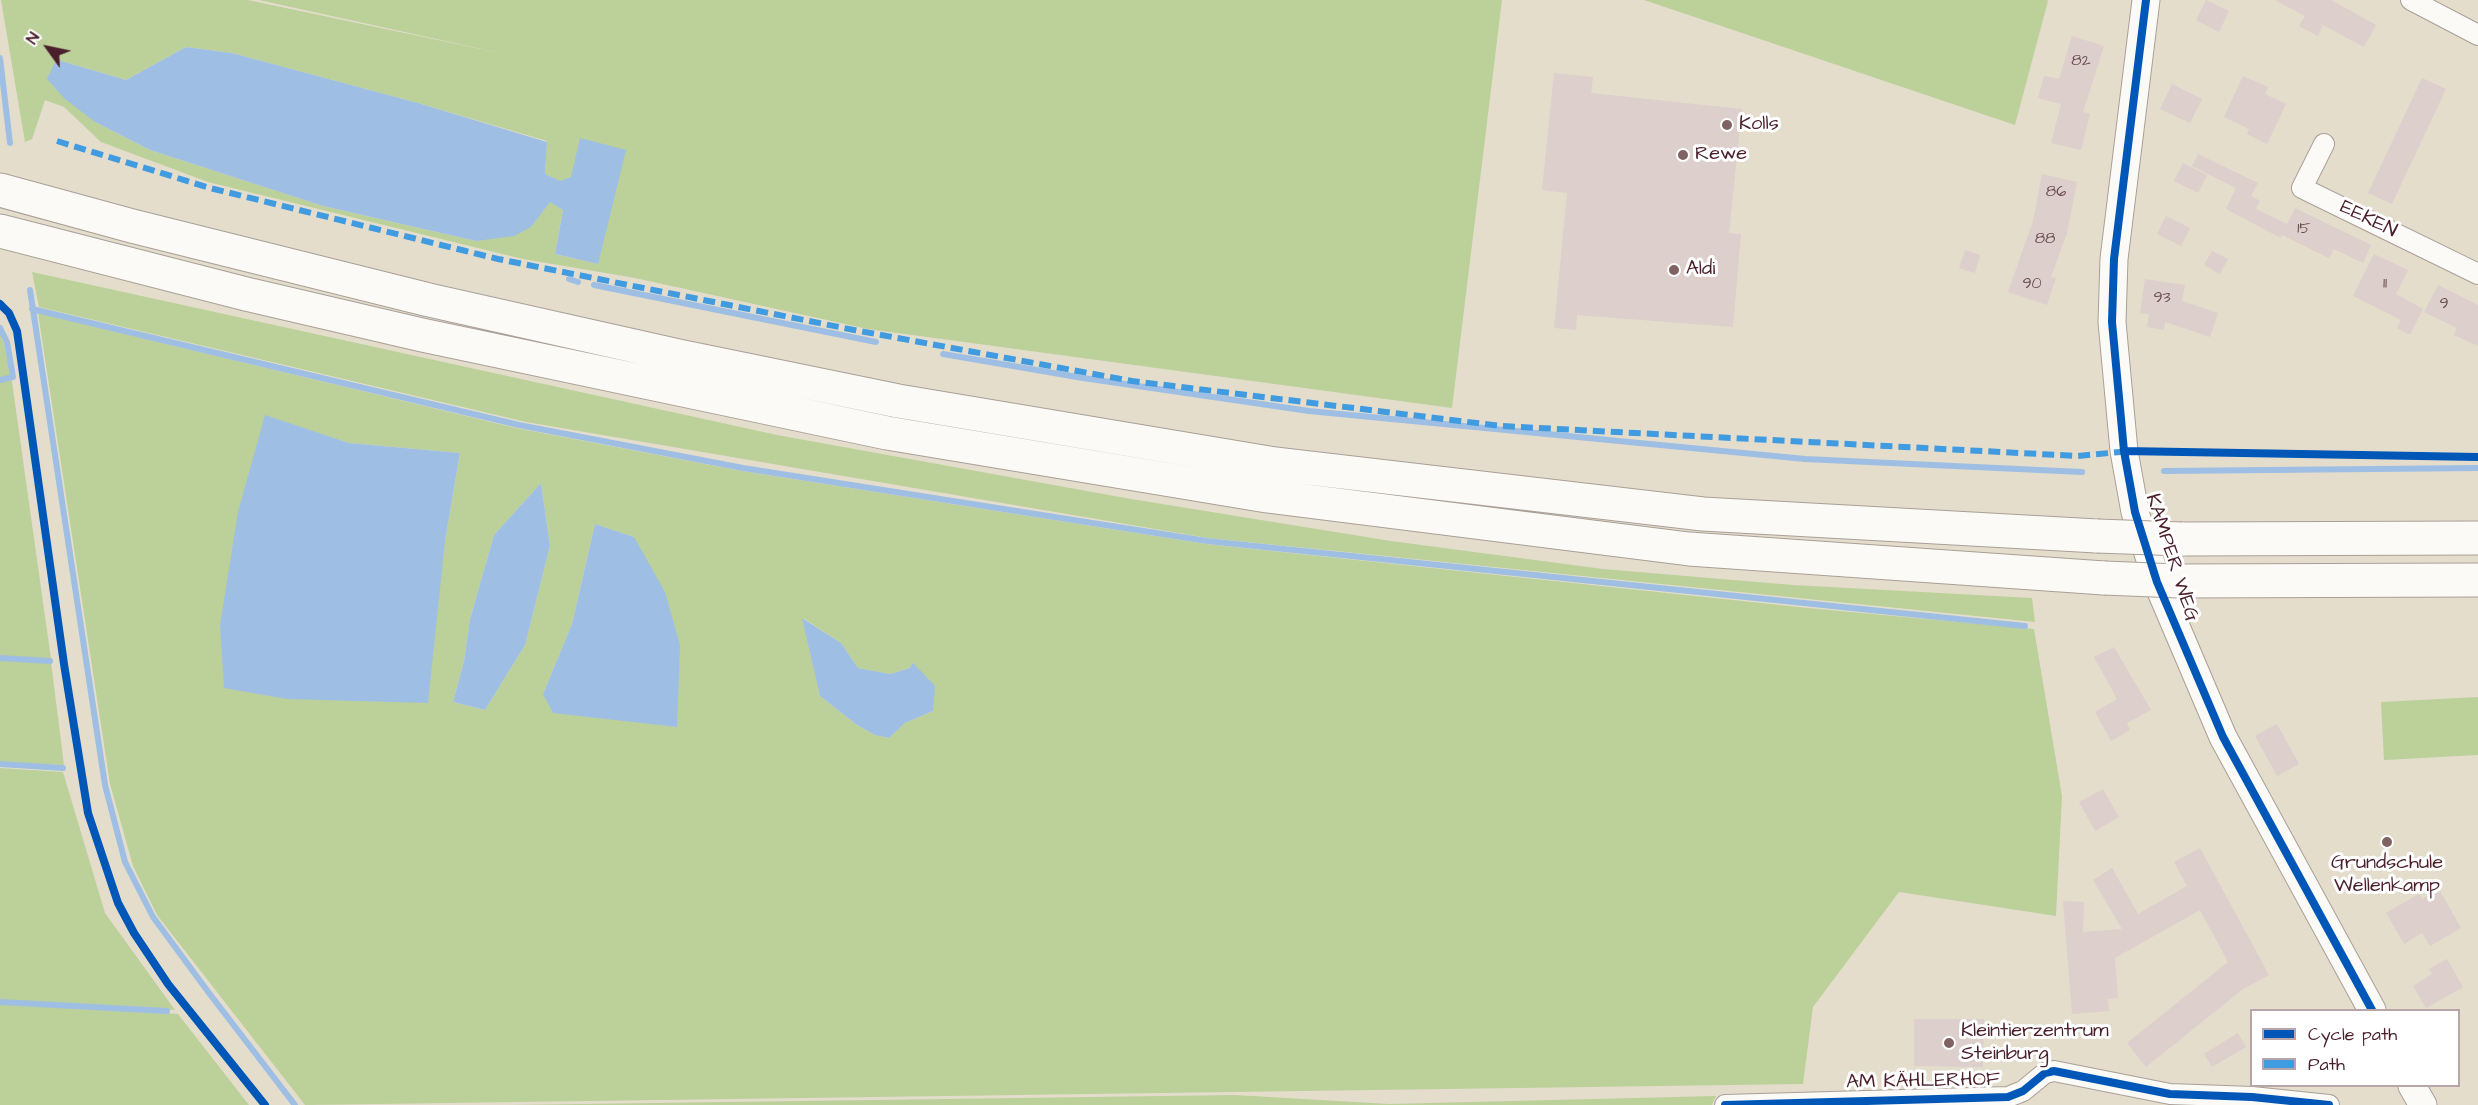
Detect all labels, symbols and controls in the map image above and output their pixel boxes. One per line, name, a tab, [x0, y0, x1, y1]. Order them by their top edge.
north arrow	[18, 18, 78, 78]
text: N	[21, 28, 45, 48]
house number: 82	[2071, 52, 2091, 72]
place label: Kolls	[1739, 113, 1779, 137]
marker: Kolls	[1720, 118, 1734, 132]
place label: Rewe	[1695, 143, 1747, 167]
marker: Rewe	[1676, 148, 1690, 162]
house number: 86	[2046, 183, 2066, 203]
street label: EEKEN	[2336, 196, 2400, 244]
house number: 15	[2297, 220, 2311, 240]
house number: 88	[2035, 230, 2055, 250]
place label: Aldi	[1686, 258, 1715, 282]
marker: Aldi	[1667, 263, 1681, 277]
house number: 90	[2022, 275, 2042, 295]
house number: 11	[2383, 275, 2387, 295]
house number: 93	[2153, 289, 2171, 309]
house number: 9	[2439, 295, 2449, 315]
street label: KAMPER WEG	[2139, 491, 2203, 625]
marker: Grundschule Wellenkamp	[2380, 835, 2394, 849]
place label: Grundschule Wellenkamp	[2331, 852, 2443, 899]
legend	[2250, 1009, 2460, 1087]
place label: Kleintierzentrum Steinburg	[1961, 1020, 2109, 1067]
text: Cycle path	[2308, 1022, 2397, 1047]
marker: Kleintierzentrum Steinburg	[1942, 1036, 1956, 1050]
text: Path	[2308, 1052, 2345, 1077]
street label: AM KÄHLERHOF	[1846, 1069, 2000, 1095]

